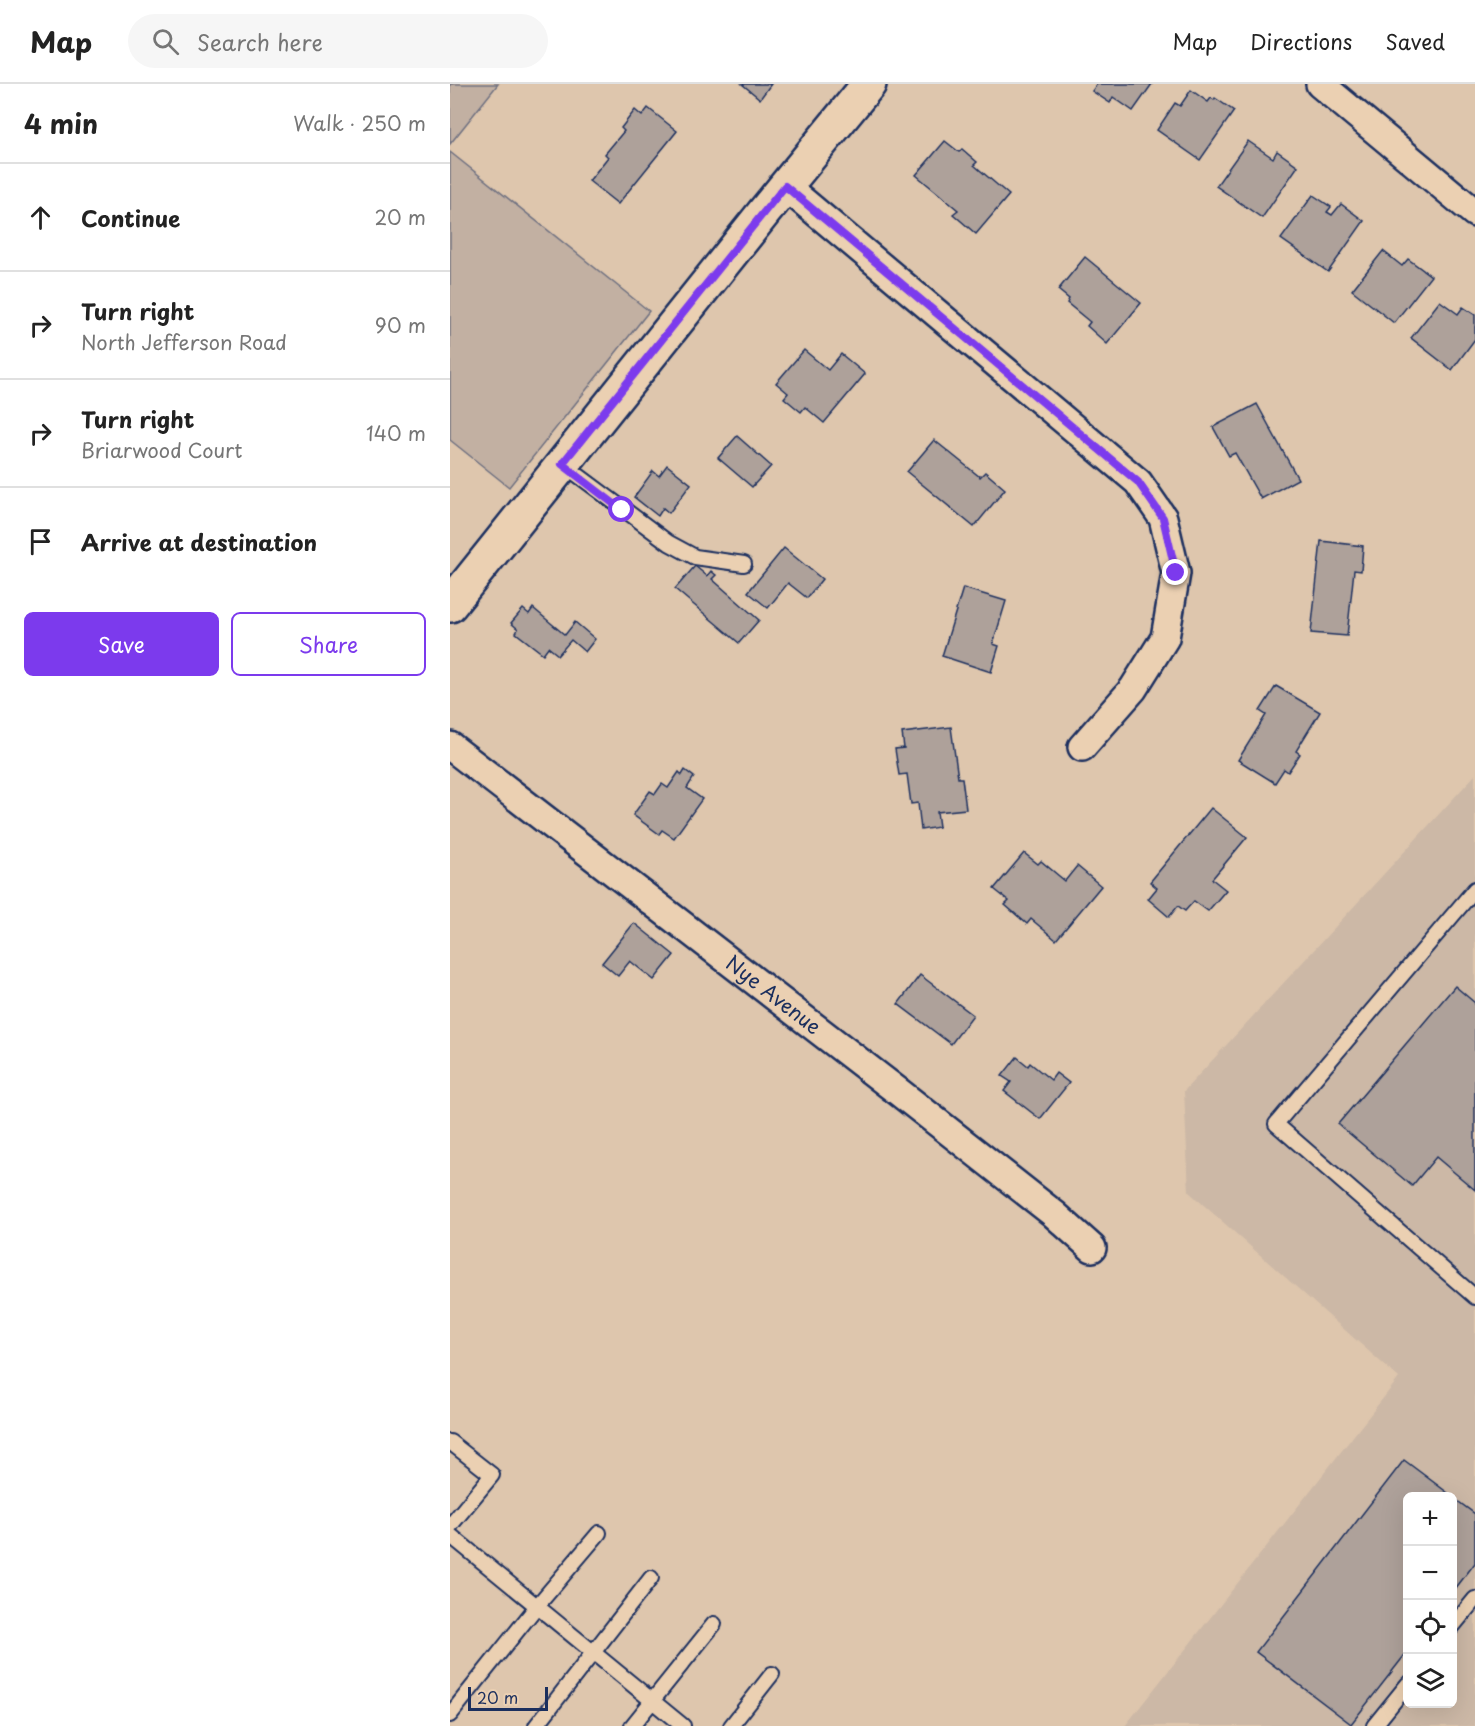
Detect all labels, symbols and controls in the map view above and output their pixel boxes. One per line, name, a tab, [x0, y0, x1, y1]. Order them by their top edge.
search box	[128, 14, 548, 68]
text: Map	[30, 20, 92, 63]
icon: search	[149, 25, 182, 58]
text: Search here	[197, 25, 323, 58]
text: Map	[1172, 25, 1217, 57]
text: Directions	[1250, 25, 1352, 57]
text: Saved	[1385, 25, 1445, 57]
text: 4 min	[24, 104, 98, 143]
text: Walk · 250 m	[293, 108, 426, 138]
icon: ahead	[24, 201, 57, 234]
text: Continue	[81, 201, 180, 234]
text: 20 m	[374, 202, 426, 232]
text: Turn right	[81, 294, 194, 327]
icon: right	[24, 309, 57, 342]
text: 90 m	[375, 310, 426, 340]
text: North Jefferson Road	[81, 327, 287, 357]
text: Turn right	[81, 402, 194, 435]
icon: right	[24, 417, 57, 450]
text: 140 m	[366, 418, 426, 448]
text: Briarwood Court	[81, 435, 243, 465]
route start	[608, 496, 634, 522]
icon: arrive	[24, 525, 57, 558]
text: Arrive at destination	[81, 525, 317, 558]
route end	[1162, 559, 1188, 585]
button: Save	[24, 612, 219, 676]
button: Share	[231, 612, 426, 676]
street label: Nye Avenue	[719, 948, 828, 1041]
map controls	[1403, 1492, 1457, 1708]
button: +	[1403, 1492, 1457, 1546]
button: −	[1403, 1546, 1457, 1600]
button: locate	[1403, 1600, 1457, 1654]
button: layers	[1403, 1654, 1457, 1708]
scale bar	[468, 1684, 548, 1712]
text: 20 m	[477, 1685, 518, 1709]

